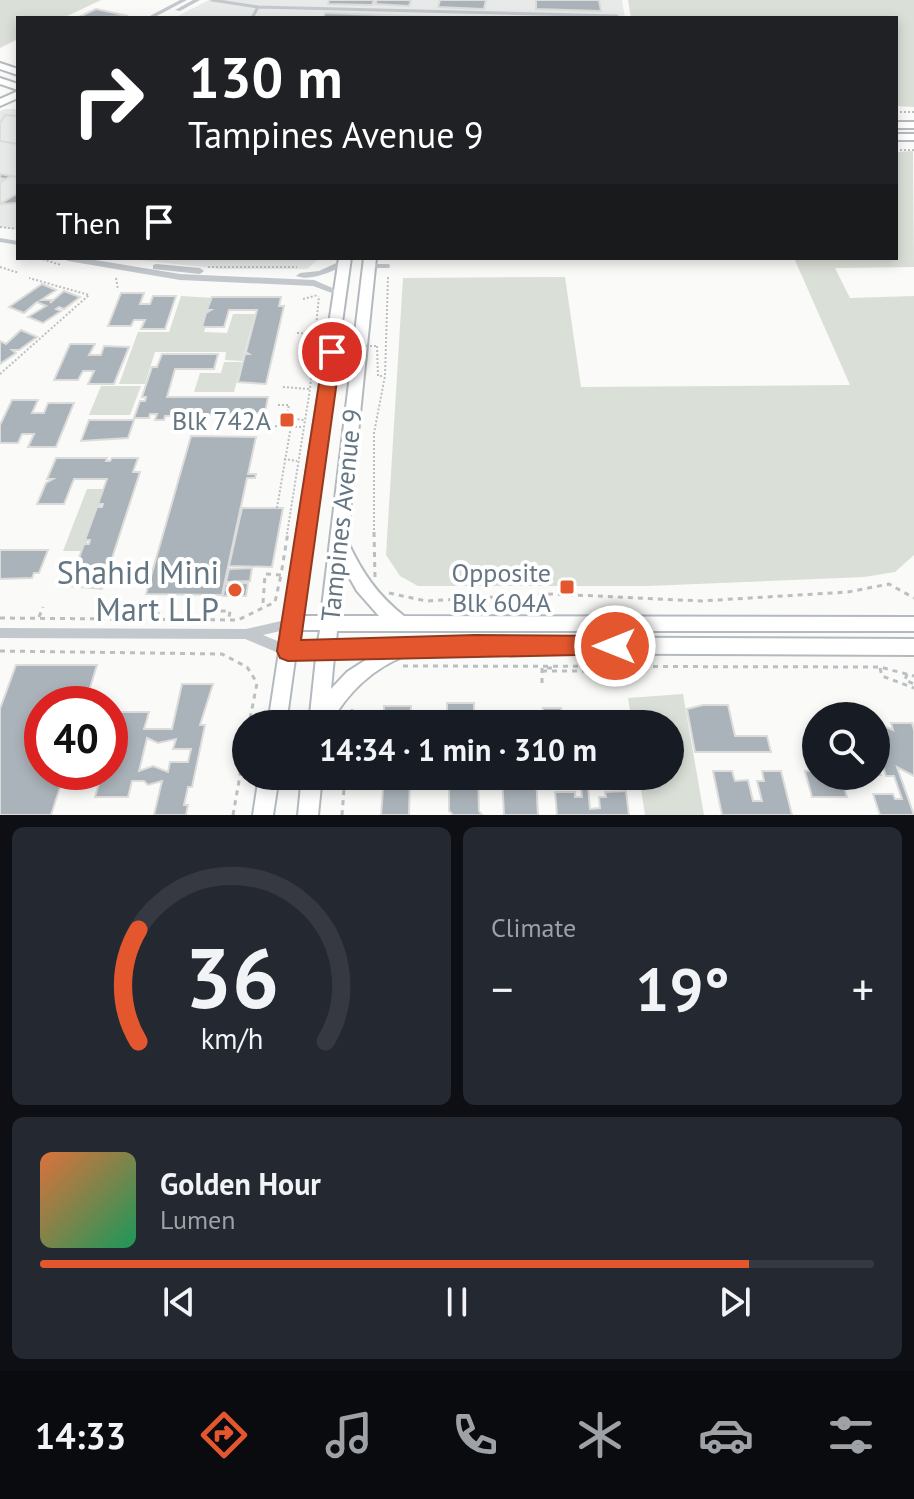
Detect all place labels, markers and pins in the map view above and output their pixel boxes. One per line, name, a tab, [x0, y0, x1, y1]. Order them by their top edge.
pin	[298, 318, 366, 386]
place label: Blk 742A	[172, 404, 271, 437]
marker: Blk 742A	[278, 411, 296, 429]
place label: Shahid Mini Mart LLP	[57, 551, 219, 630]
place label: Opposite Blk 604A	[451, 556, 551, 619]
marker: Opposite Blk 604A	[558, 578, 576, 596]
marker: Shahid Mini Mart LLP	[226, 581, 244, 599]

